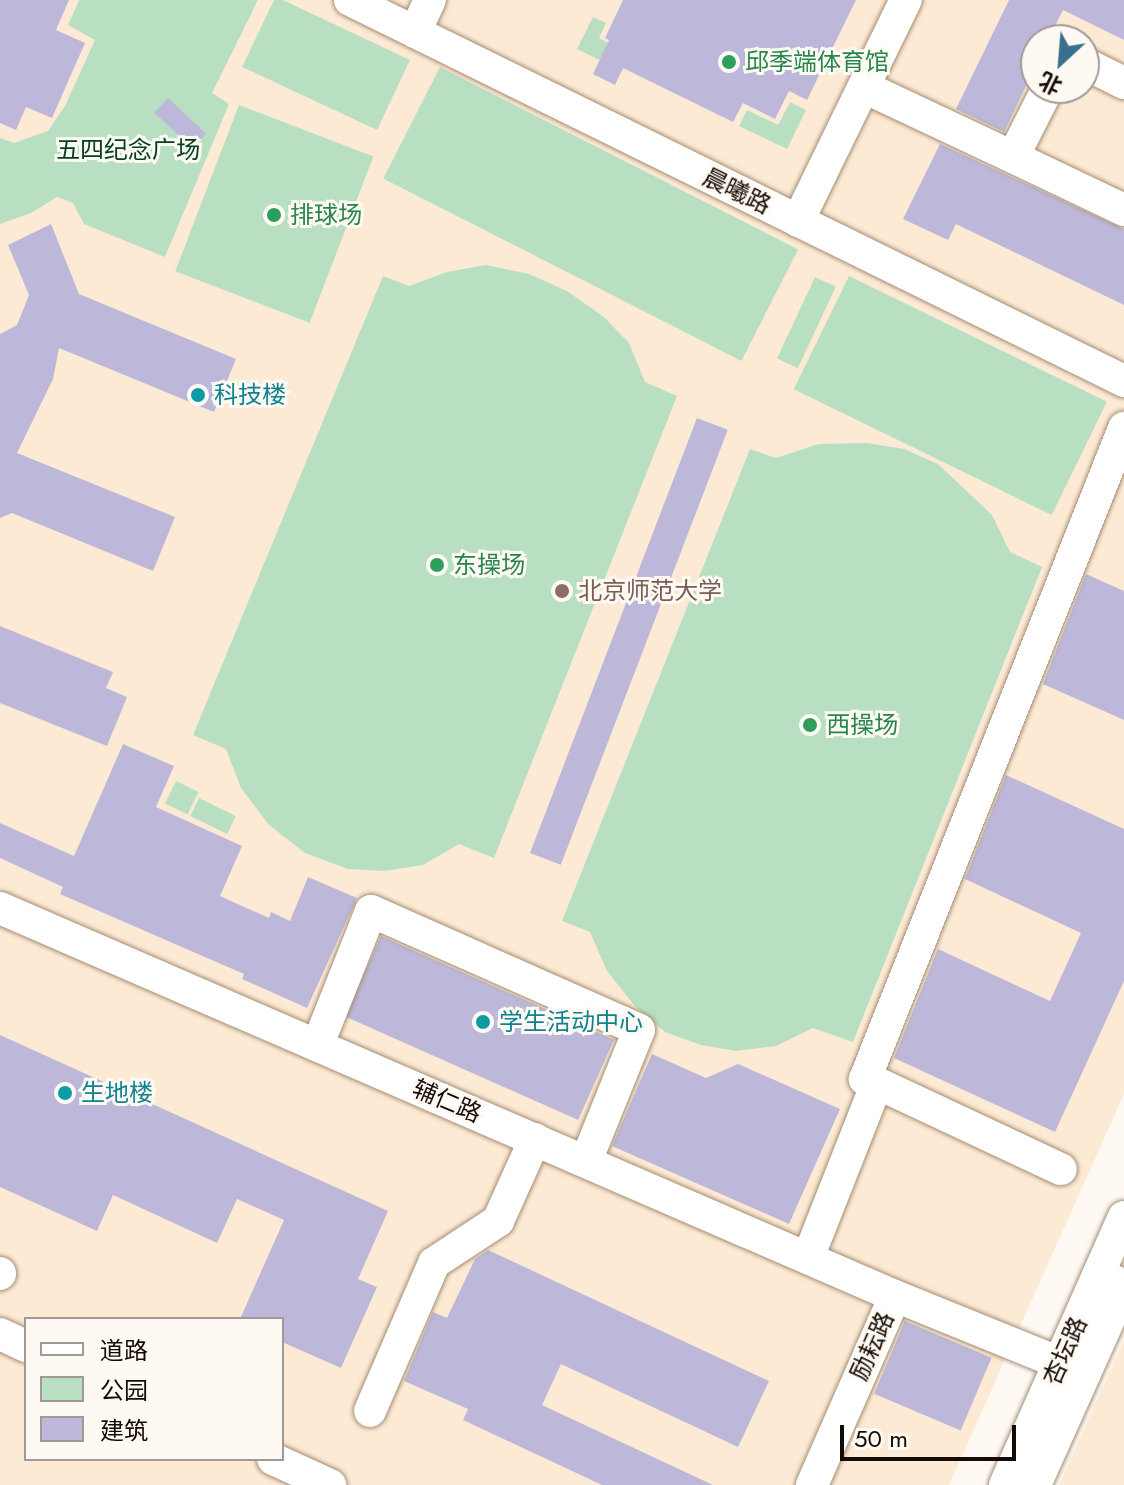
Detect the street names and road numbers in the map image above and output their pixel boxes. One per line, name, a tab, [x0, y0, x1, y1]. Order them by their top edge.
street label: 晨曦路	[698, 162, 776, 220]
street label: 辅仁路	[408, 1074, 486, 1128]
street label: 励耘路	[844, 1307, 900, 1385]
street label: 杏坛路	[1037, 1312, 1093, 1390]

